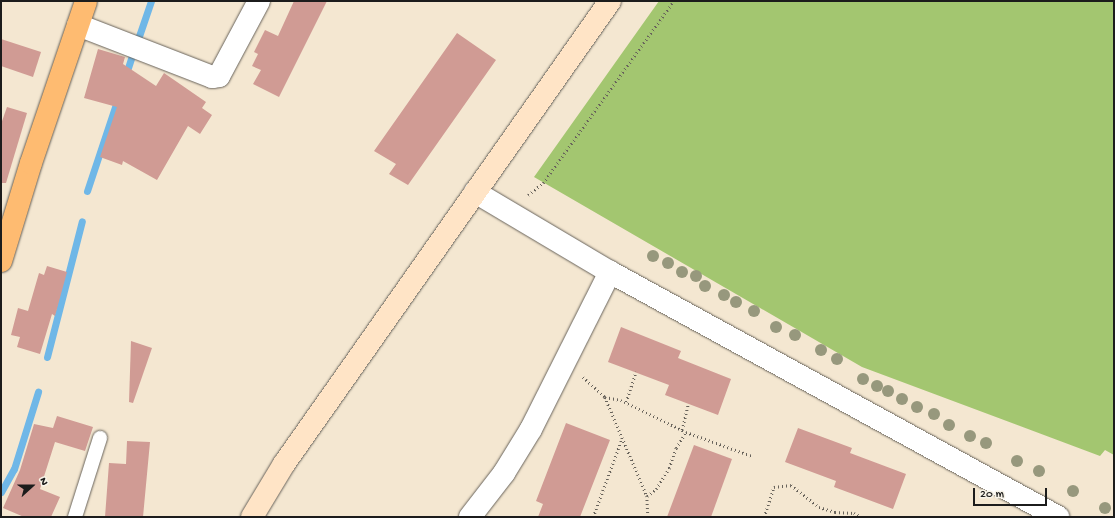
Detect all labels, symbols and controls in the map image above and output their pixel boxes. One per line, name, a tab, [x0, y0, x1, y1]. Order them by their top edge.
north arrow	[12, 466, 52, 506]
text: N	[36, 476, 50, 487]
scale bar	[975, 480, 1049, 506]
text: 20 m	[980, 488, 1004, 502]

